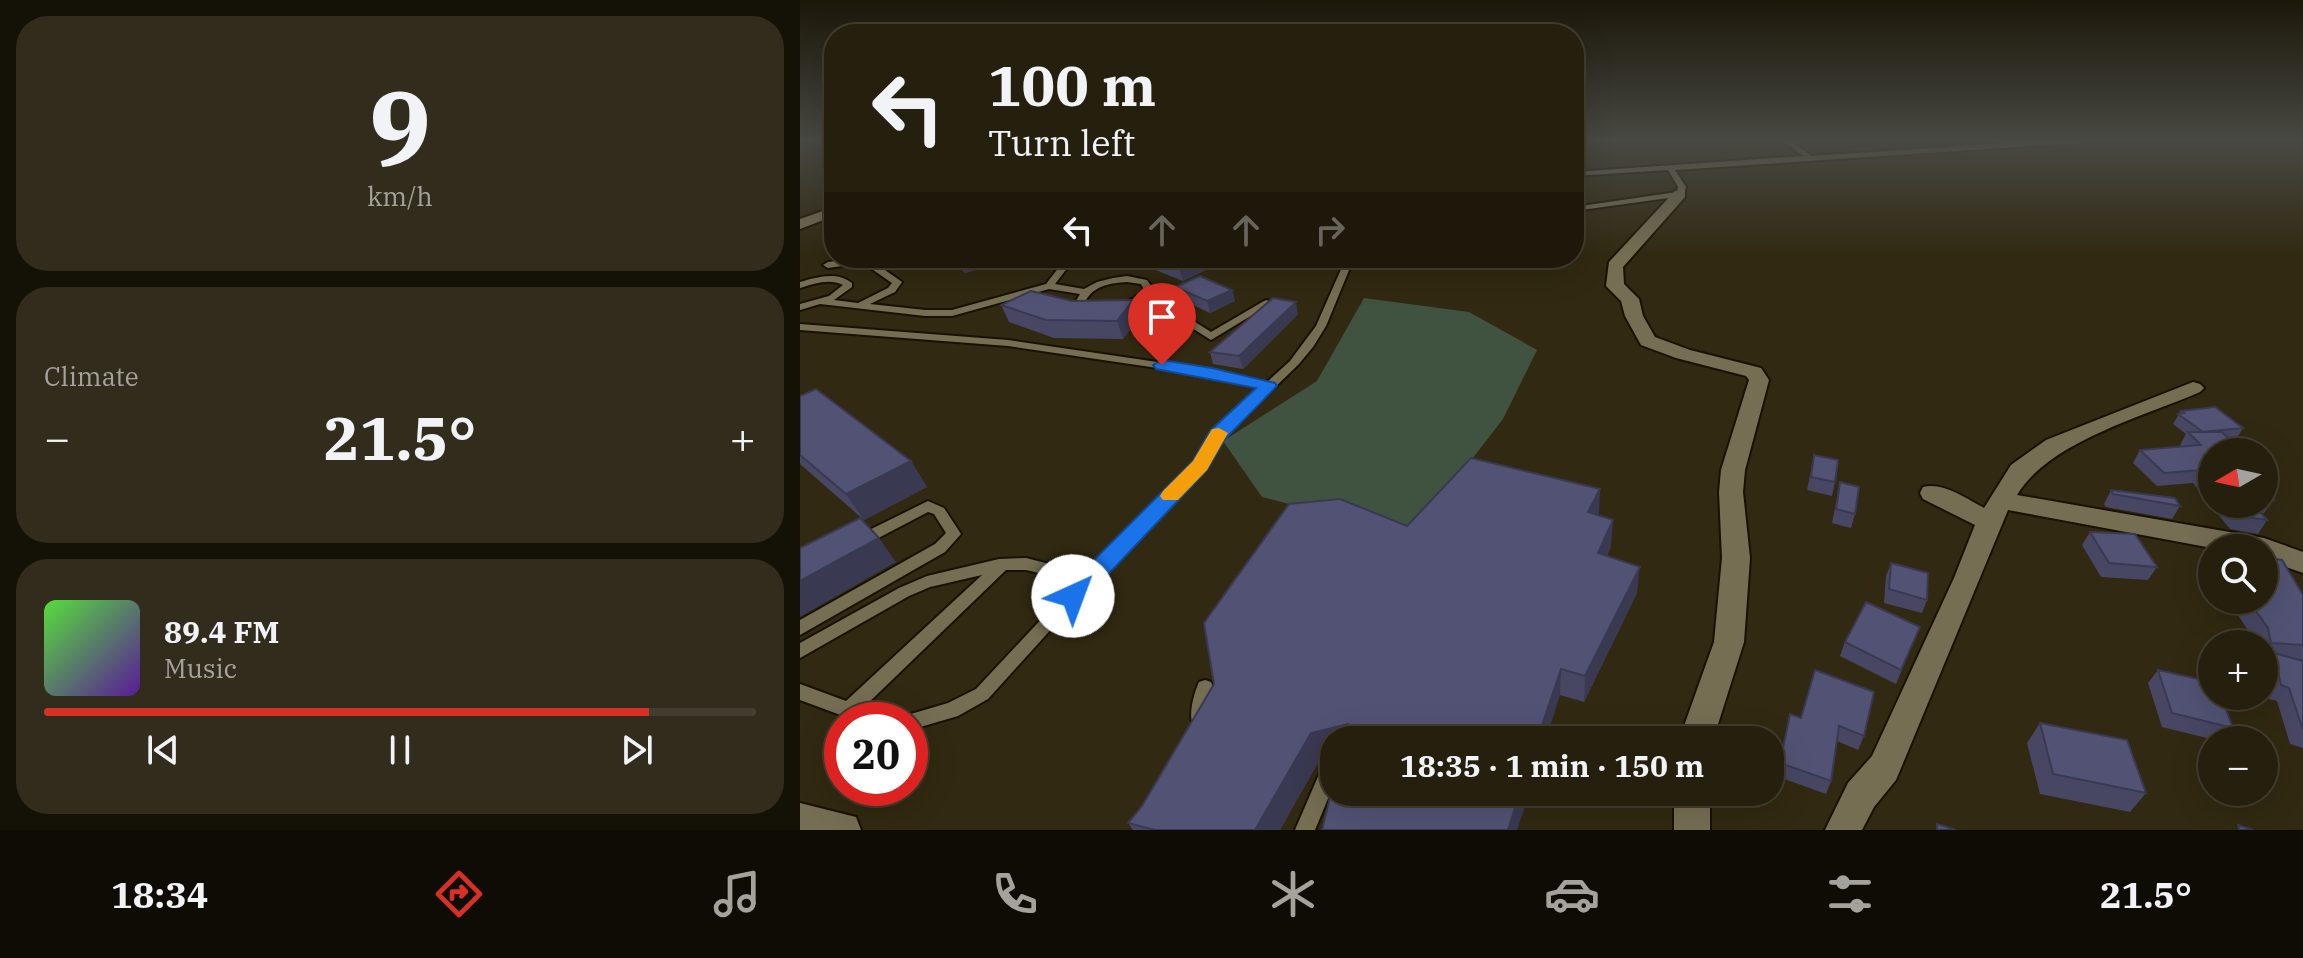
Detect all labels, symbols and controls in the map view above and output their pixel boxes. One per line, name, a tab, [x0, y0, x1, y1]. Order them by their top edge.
text: 100 m	[988, 49, 1156, 121]
icon: left	[856, 56, 960, 160]
text: 9	[369, 59, 431, 195]
text: Turn left	[988, 119, 1135, 166]
text: km/h	[367, 179, 433, 213]
icon: left	[1056, 208, 1100, 252]
icon: ahead	[1140, 208, 1184, 252]
icon: ahead	[1224, 208, 1268, 252]
icon: right	[1308, 208, 1352, 252]
pin	[1128, 283, 1196, 365]
icon: arrive	[1140, 295, 1184, 339]
text: Climate	[44, 359, 139, 393]
text: 21.5°	[323, 398, 477, 477]
text: −	[44, 409, 70, 466]
text: +	[730, 409, 756, 466]
north arrow	[2198, 438, 2278, 518]
map controls	[2198, 438, 2278, 806]
button: search	[2198, 534, 2278, 614]
position arrow	[1031, 554, 1115, 638]
text: 89.4 FM	[164, 612, 279, 651]
button: +	[2198, 630, 2278, 710]
text: Music	[164, 651, 237, 685]
speed limit sign: 20	[824, 702, 928, 806]
button: −	[2198, 726, 2278, 806]
icon: previous	[141, 728, 185, 772]
icon: pause	[378, 728, 422, 772]
icon: next	[615, 728, 659, 772]
text: 18:35 · 1 min · 150 m	[1400, 746, 1704, 785]
icon: directions	[431, 866, 487, 922]
icon: music	[709, 866, 765, 922]
icon: phone	[987, 866, 1043, 922]
icon: climate	[1265, 866, 1321, 922]
icon: car	[1544, 866, 1600, 922]
icon: filters	[1822, 866, 1878, 922]
text: 18:34	[111, 871, 208, 918]
text: 21.5°	[2100, 871, 2192, 918]

